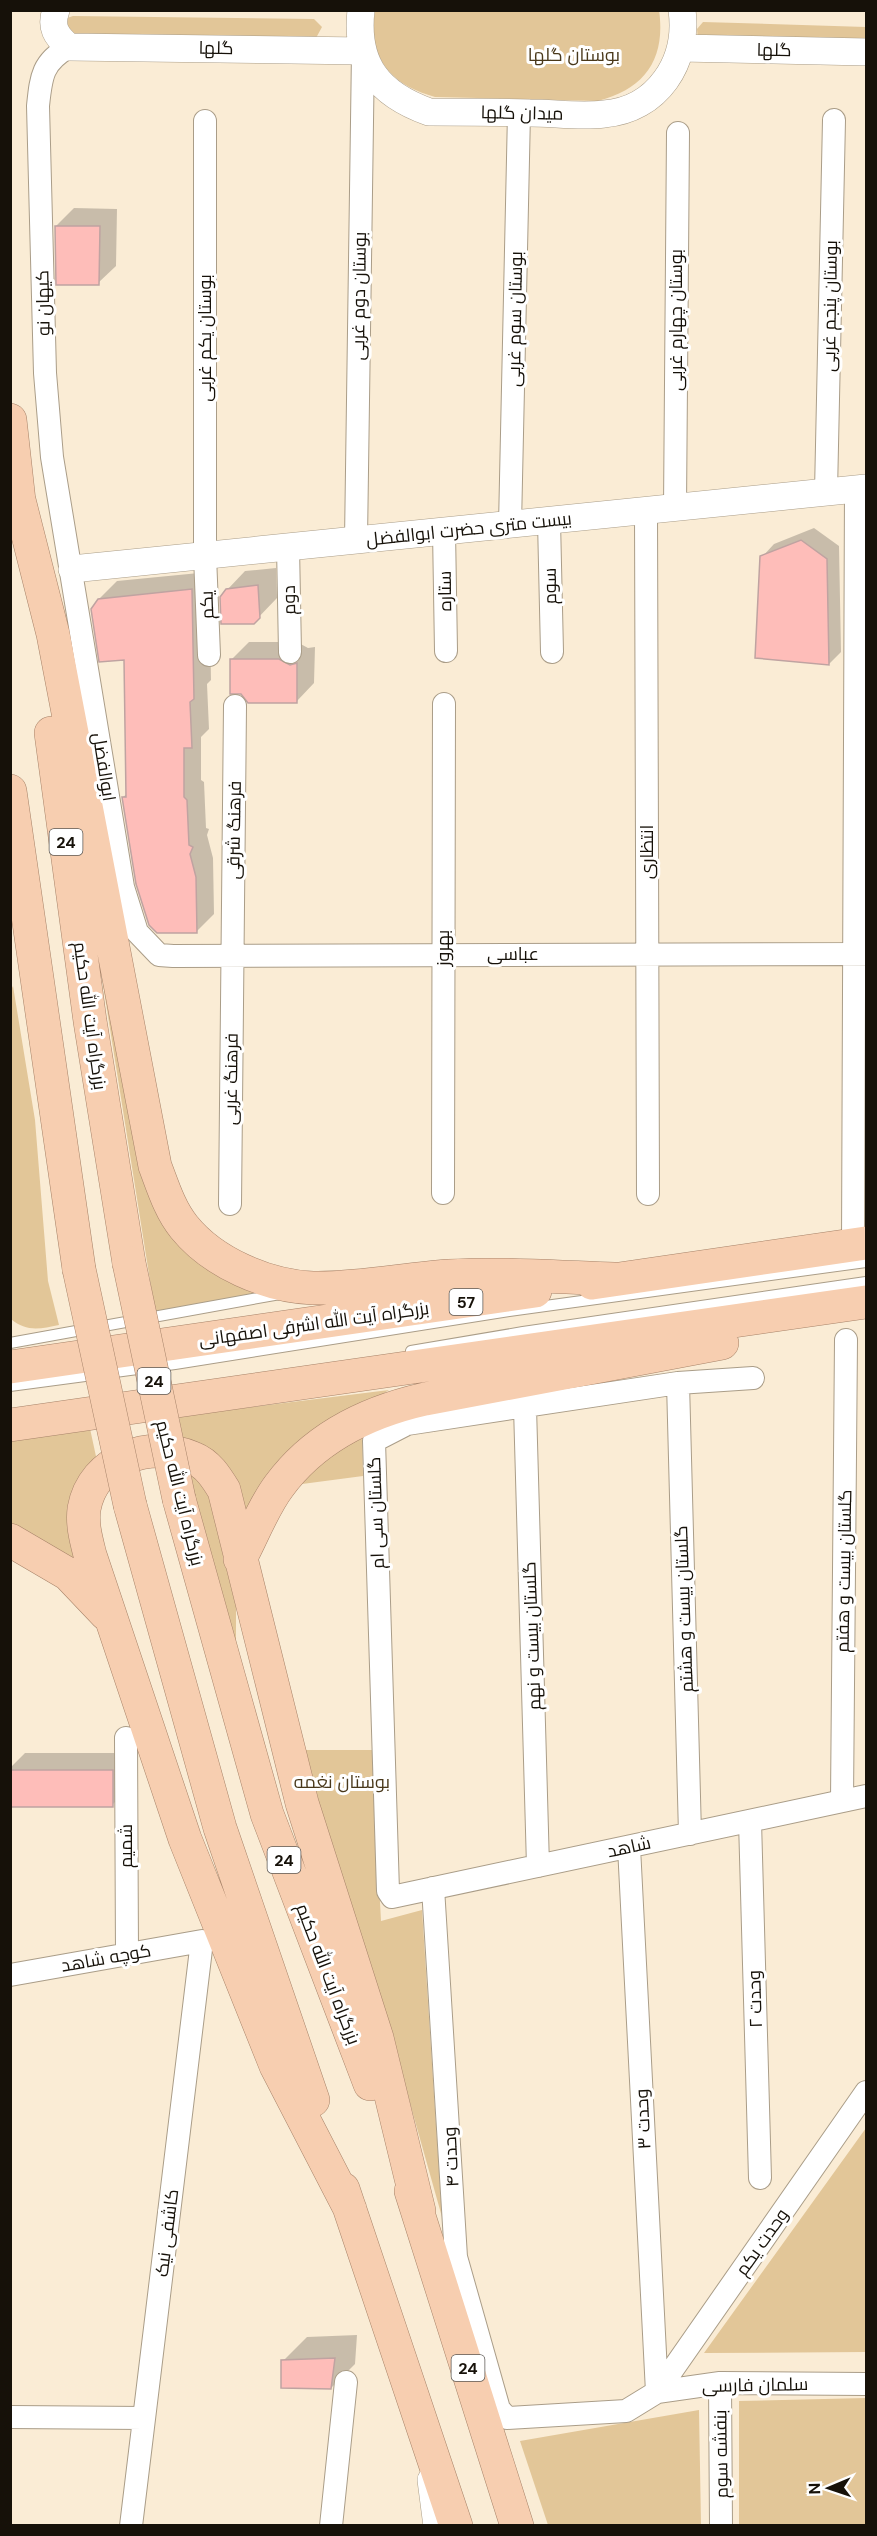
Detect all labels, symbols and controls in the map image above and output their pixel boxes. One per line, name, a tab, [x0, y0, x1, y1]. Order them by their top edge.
street label: گلها	[198, 36, 234, 60]
street label: گلها	[756, 38, 792, 62]
park label: بوستان گلها	[528, 43, 620, 67]
street label: میدان گلها	[480, 100, 564, 126]
street label: بوستان دوم غربی	[346, 231, 372, 361]
street label: بوستان پنجم غربی	[817, 240, 843, 372]
street label: بوستان چهارم غربی	[664, 249, 688, 391]
street label: بوستان سوم غربی	[502, 251, 528, 387]
street label: کیهان نو	[30, 270, 56, 336]
street label: بوستان یکم غربی	[193, 274, 217, 402]
street label: بیست متری حضرت ابوالفضل	[365, 506, 573, 552]
street label: سوم	[538, 568, 562, 604]
street label: ستاره	[433, 570, 457, 612]
street label: دوم	[277, 585, 301, 615]
street label: یکم	[195, 590, 219, 620]
street label: ابوالفضل	[87, 731, 121, 803]
street label: فرهنگ شرقی	[221, 780, 247, 880]
street label: انتظاری	[635, 825, 659, 879]
road number: 24	[50, 829, 82, 855]
street label: بهروز	[431, 930, 455, 967]
street label: بزرگراه آیت الله حکیم	[68, 940, 112, 1092]
street label: عباسی	[487, 942, 539, 966]
street label: فرهنگ غربی	[218, 1033, 244, 1125]
road number: 57	[450, 1289, 482, 1315]
street label: بزرگراه آیت الله اشرفی اصفهانی	[197, 1296, 431, 1352]
road number: 24	[138, 1368, 170, 1394]
street label: بزرگراه آیت الله حکیم	[150, 1418, 210, 1568]
street label: گلستان سی ام	[362, 1456, 390, 1570]
street label: گلستان بیست و هفتم	[831, 1489, 857, 1653]
street label: گلستان بیست و هشتم	[669, 1525, 699, 1693]
street label: گلستان بیست و نهم	[517, 1561, 547, 1711]
park label: بوستان نغمه	[294, 1770, 390, 1794]
street label: شمیم	[114, 1824, 138, 1868]
street label: شاهد	[605, 1831, 653, 1863]
road number: 24	[268, 1847, 300, 1873]
street label: بزرگراه آیت الله حکیم	[290, 1900, 366, 2048]
street label: کوچه شاهد	[59, 1938, 153, 1978]
street label: وحدت ۲	[742, 1970, 768, 2028]
street label: وحدت ۳	[629, 2088, 657, 2150]
street label: وحدت ۴	[437, 2126, 465, 2188]
street label: کاشفی نیک	[150, 2188, 184, 2278]
street label: وحدت یکم	[730, 2204, 794, 2280]
road number: 24	[452, 2355, 484, 2381]
street label: سلمان فارسی	[702, 2372, 808, 2398]
street label: بنفشه سوم	[708, 2409, 734, 2499]
north arrow	[799, 2458, 859, 2518]
text: N	[804, 2482, 825, 2495]

